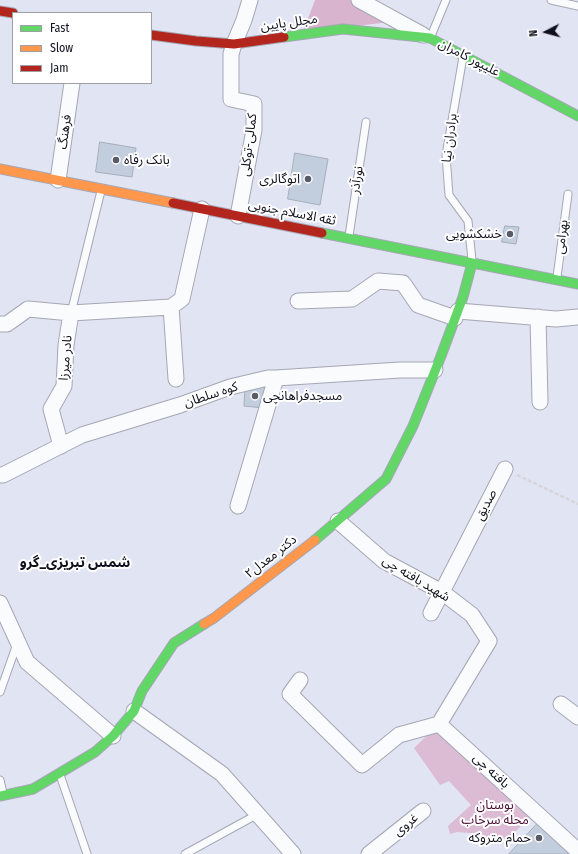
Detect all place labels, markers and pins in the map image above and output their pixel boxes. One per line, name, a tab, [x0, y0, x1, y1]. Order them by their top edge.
place label: بانک رفاه	[124, 152, 170, 168]
marker: بانک رفاه	[111, 155, 121, 165]
place label: اتوگالری	[259, 171, 300, 187]
marker: اتوگالری	[303, 174, 313, 184]
place label: خشکشویی	[446, 226, 502, 242]
marker: خشکشویی	[505, 229, 515, 239]
place label: مسجدفراهانچی	[263, 388, 342, 404]
marker: مسجدفراهانچی	[250, 391, 260, 401]
place label: حمام متروکه	[468, 830, 531, 846]
marker: حمام متروکه	[534, 833, 544, 843]

